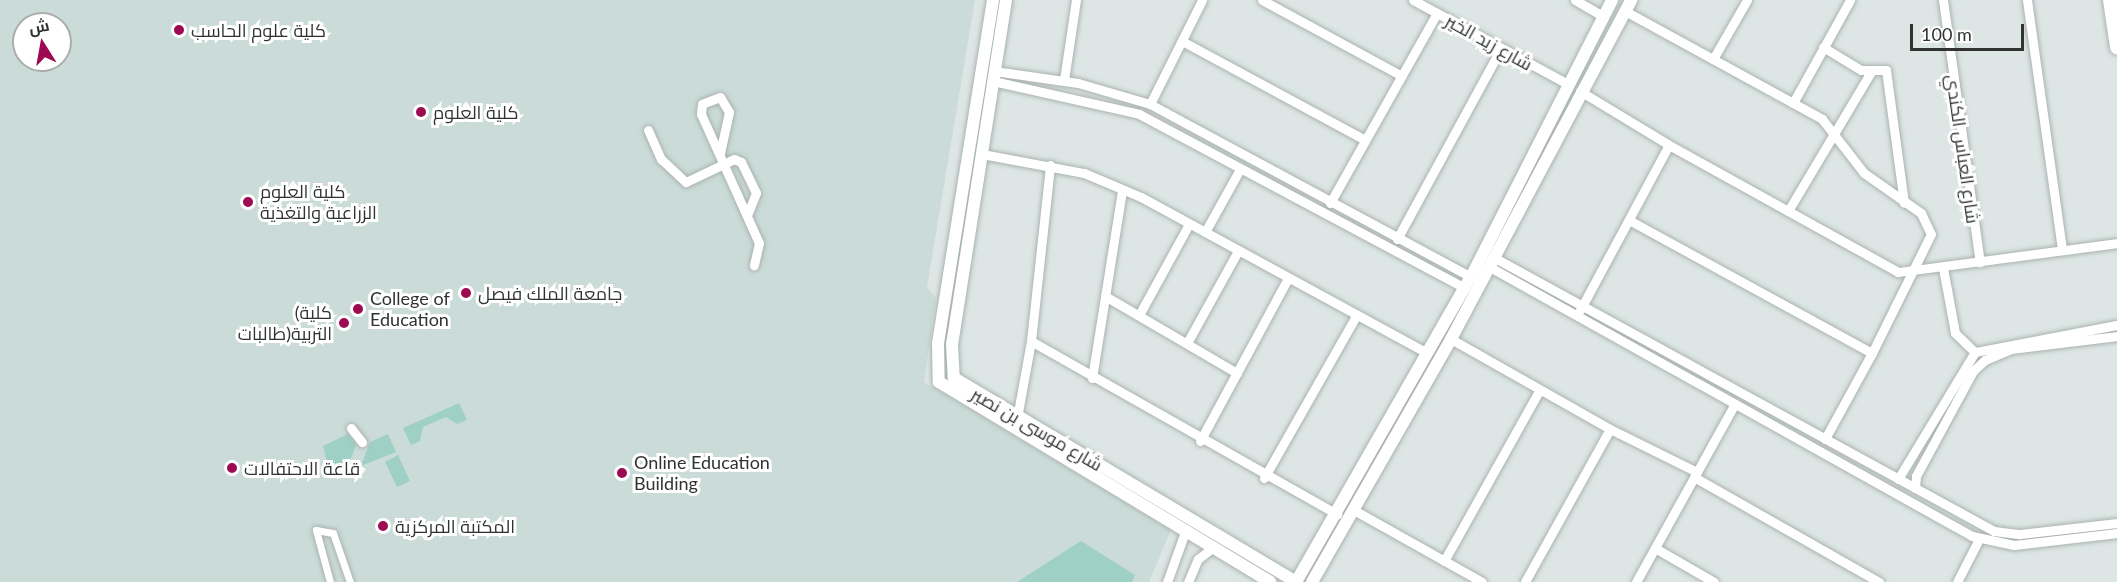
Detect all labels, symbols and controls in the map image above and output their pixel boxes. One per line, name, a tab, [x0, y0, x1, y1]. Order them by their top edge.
street label: شارع زيد الخير	[1442, 9, 1536, 75]
north arrow	[12, 12, 72, 72]
scale bar	[1913, 12, 2027, 50]
text: ش	[27, 15, 51, 37]
place label: كلية علوم الحاسب	[191, 19, 326, 41]
marker: كلية علوم الحاسب	[172, 23, 186, 37]
text: 100 m	[1921, 23, 1972, 45]
street label: شارع العباس الكندي	[1942, 73, 1984, 225]
place label: كلية العلوم	[433, 101, 519, 123]
marker: كلية العلوم	[414, 105, 428, 119]
place label: كلية العلوم الزراعية والتغذية	[260, 181, 377, 224]
marker: كلية العلوم الزراعية والتغذية	[241, 195, 255, 209]
place label: جامعة الملك فيصل	[478, 282, 622, 304]
marker: جامعة الملك فيصل	[459, 286, 473, 300]
place label: College of Education	[370, 288, 450, 330]
place label: (كلية التربية(طالبات	[238, 302, 332, 344]
marker: College of Education	[351, 302, 365, 316]
marker: (كلية التربية(طالبات	[337, 316, 351, 330]
street label: شارع موسى بن نصير	[968, 383, 1106, 475]
place label: Online Education Building	[634, 452, 770, 494]
place label: قاعة الاحتفالات	[244, 457, 360, 479]
marker: قاعة الاحتفالات	[225, 461, 239, 475]
marker: Online Education Building	[615, 466, 629, 480]
place label: المكتبة المركزية	[395, 515, 515, 537]
marker: المكتبة المركزية	[376, 519, 390, 533]

